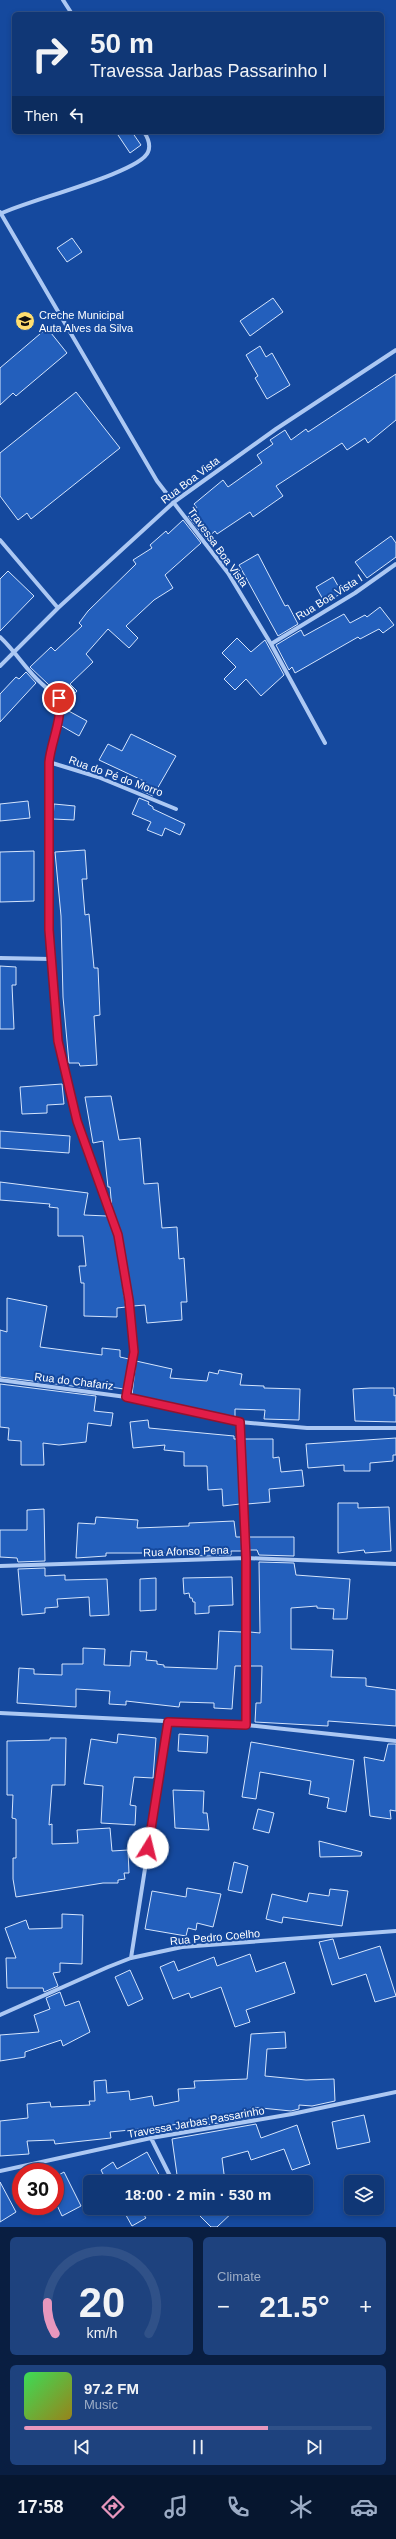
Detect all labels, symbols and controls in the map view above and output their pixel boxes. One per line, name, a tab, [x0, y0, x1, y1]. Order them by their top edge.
icon: right	[24, 28, 76, 80]
text: 50 m	[90, 28, 154, 59]
text: Travessa Jarbas Passarinho I	[90, 61, 327, 81]
icon: left	[66, 104, 88, 126]
text: Then	[24, 107, 58, 124]
place label: Creche Municipal Auta Alves da Silva	[39, 309, 134, 334]
school or university icon: Creche Municipal Auta Alves da Silva	[14, 310, 36, 332]
street label: Rua Boa Vista	[158, 454, 222, 506]
street label: Travessa Boa Vista	[185, 505, 251, 590]
street label: Rua Boa Vista I	[293, 572, 365, 622]
pin	[42, 681, 76, 715]
icon: arrive	[48, 687, 70, 709]
street label: Rua do Pé do Morro	[67, 753, 165, 799]
street label: Rua do Chafariz	[34, 1370, 114, 1392]
street label: Rua Afonso Pena	[143, 1543, 230, 1558]
position arrow	[127, 1827, 169, 1869]
street label: Rua Pedro Coelho	[169, 1927, 261, 1947]
street label: Travessa Jarbas Passarinho	[127, 2104, 265, 2140]
speed limit sign: 30	[12, 2163, 64, 2215]
map controls	[344, 2175, 384, 2215]
button: layers	[344, 2175, 384, 2215]
text: 18:00 · 2 min · 530 m	[125, 2186, 271, 2203]
text: Climate	[217, 2269, 261, 2284]
text: 20	[78, 2279, 125, 2326]
text: 21.5°	[259, 2290, 330, 2323]
text: −	[217, 2294, 230, 2319]
text: +	[359, 2294, 372, 2319]
text: km/h	[86, 2325, 117, 2341]
text: 97.2 FM	[84, 2380, 139, 2397]
text: Music	[84, 2397, 118, 2412]
icon: previous	[71, 2436, 93, 2458]
icon: pause	[187, 2436, 209, 2458]
icon: next	[303, 2436, 325, 2458]
icon: directions	[99, 2493, 127, 2521]
icon: music	[162, 2493, 190, 2521]
icon: phone	[224, 2493, 252, 2521]
icon: climate	[287, 2493, 315, 2521]
icon: car	[350, 2493, 378, 2521]
text: 17:58	[17, 2497, 64, 2517]

